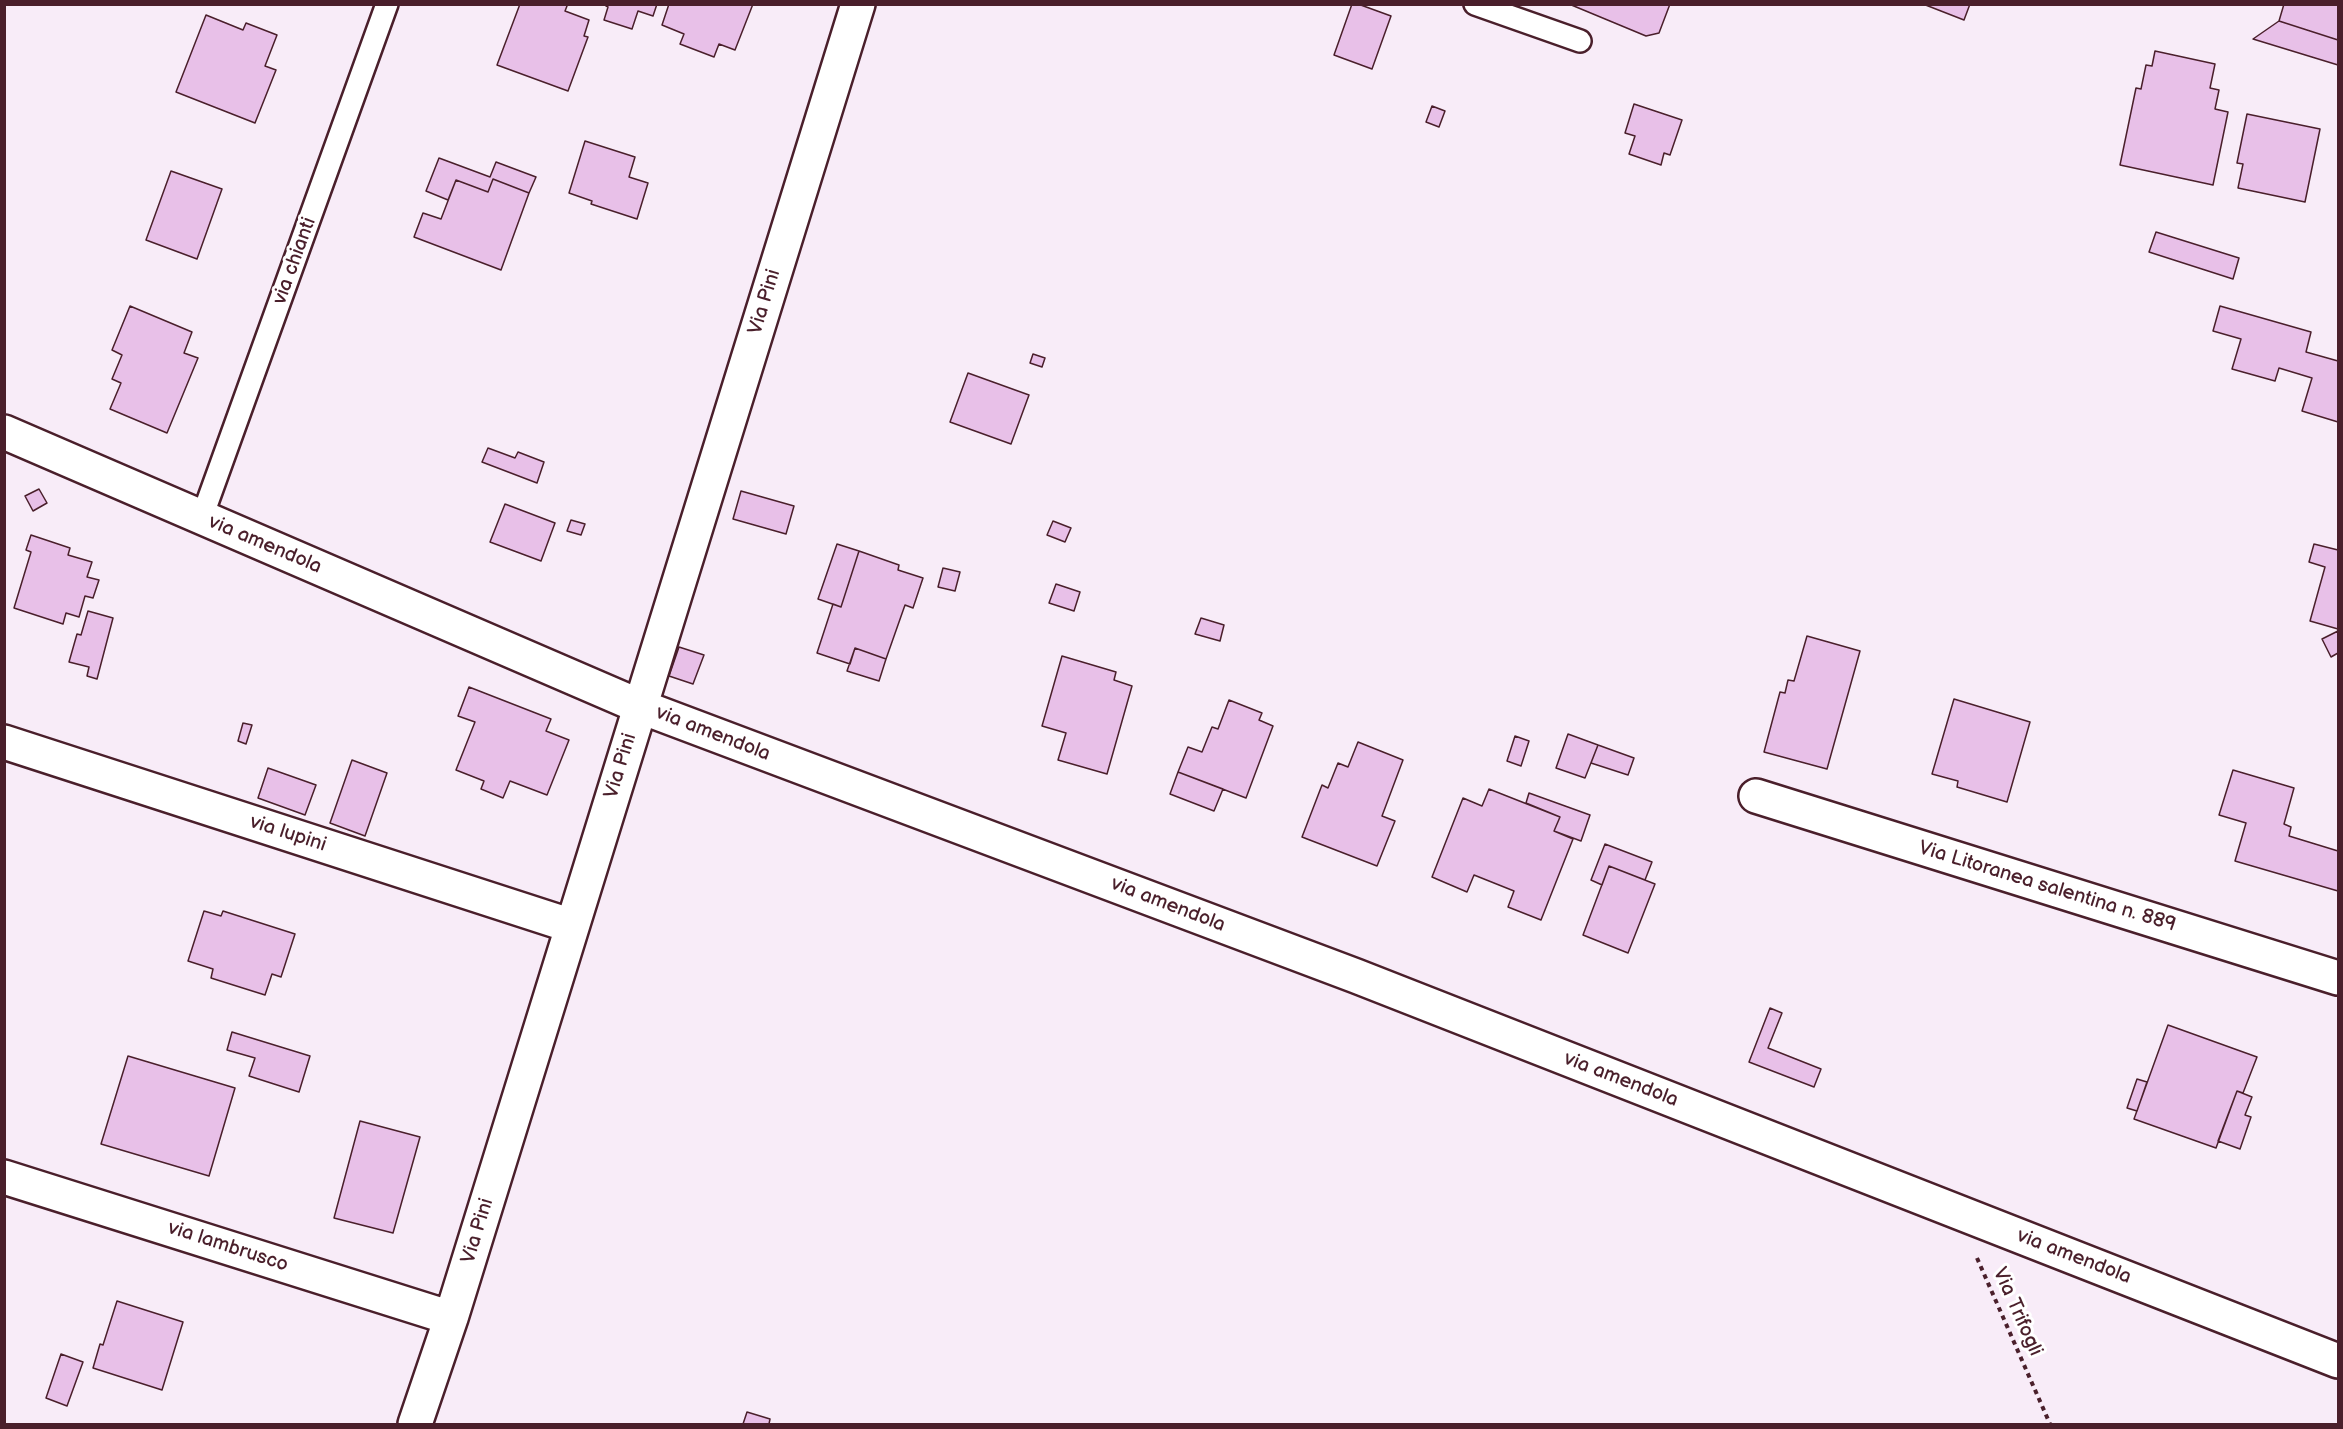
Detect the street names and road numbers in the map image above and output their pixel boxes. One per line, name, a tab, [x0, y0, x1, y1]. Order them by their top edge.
street label: via chianti	[268, 214, 322, 308]
street label: Via Pini	[744, 266, 786, 338]
street label: via amendola	[205, 510, 325, 580]
street label: via amendola	[652, 701, 774, 767]
street label: Via Pini	[600, 730, 642, 802]
street label: via lupini	[247, 810, 329, 858]
street label: Via Litoranea salentina n. 889	[1915, 836, 2179, 938]
street label: via amendola	[1107, 872, 1229, 938]
street label: via amendola	[1560, 1047, 1682, 1113]
street label: Via Pini	[457, 1195, 499, 1267]
street label: via lambrusco	[165, 1216, 291, 1278]
street label: via amendola	[2013, 1224, 2135, 1290]
street label: Via Trifogli	[1987, 1264, 2047, 1360]

